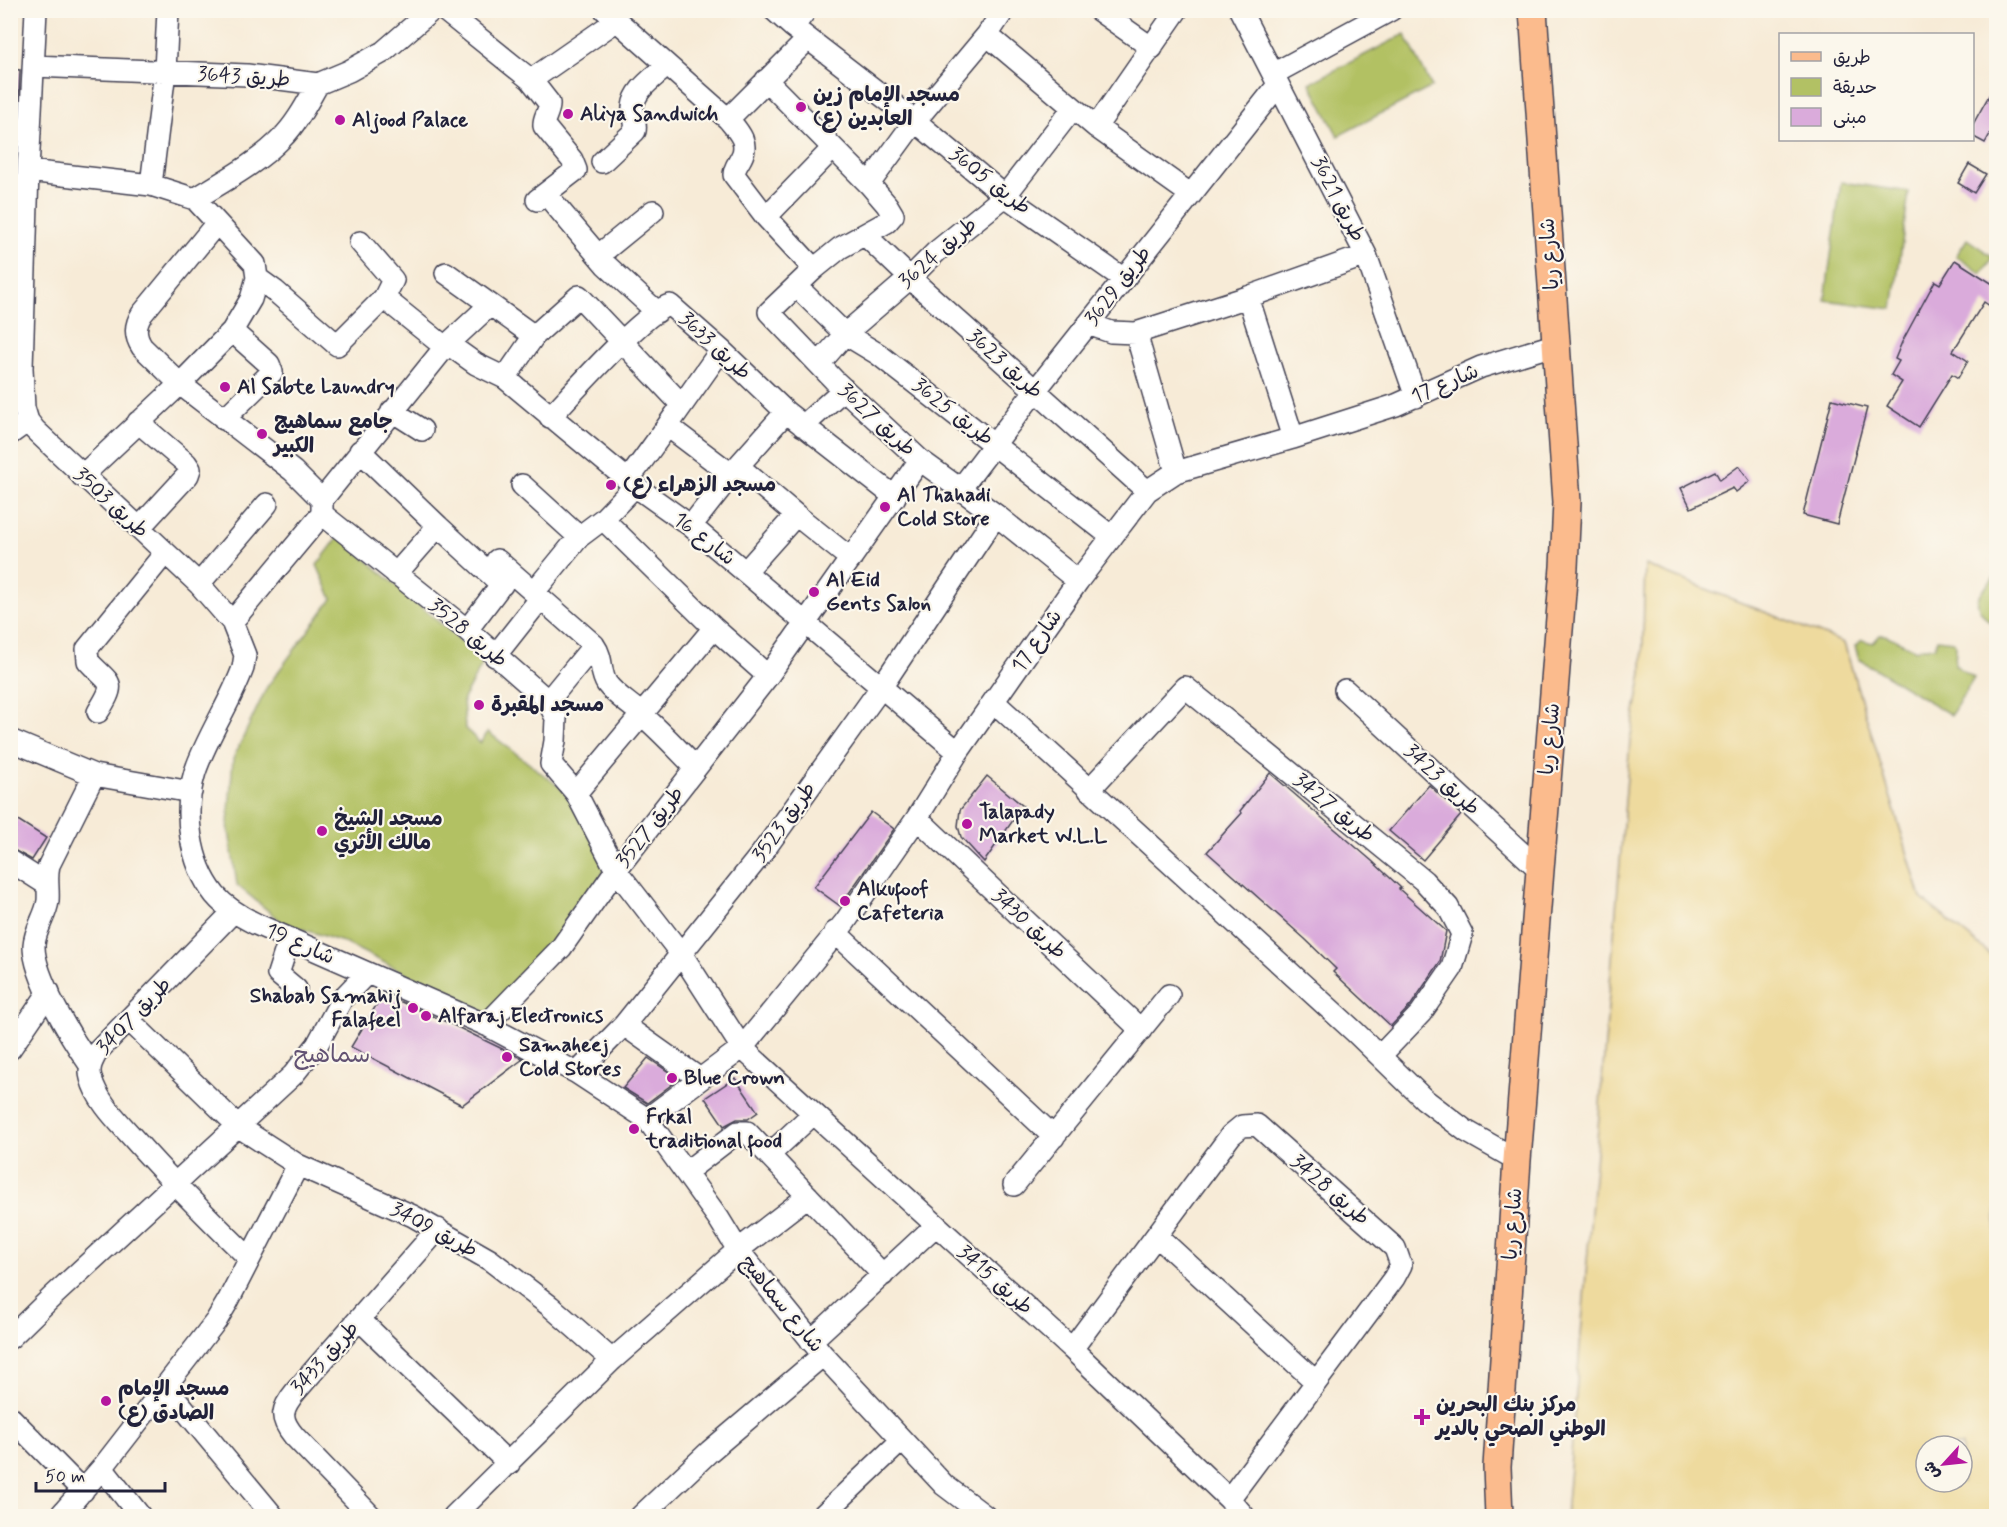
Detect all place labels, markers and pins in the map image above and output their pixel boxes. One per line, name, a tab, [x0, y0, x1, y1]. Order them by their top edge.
place label: مسجد الإمام زين العابدين (ع)	[813, 81, 960, 133]
place label: Aliya Sandwich	[580, 100, 719, 128]
marker: مسجد الإمام زين العابدين (ع)	[794, 100, 808, 114]
place label: Aljood Palace	[352, 106, 468, 134]
marker: Aliya Sandwich	[561, 107, 575, 121]
marker: Aljood Palace	[333, 113, 347, 127]
place label: Al Sabte Laundry	[237, 373, 395, 401]
marker: Al Sabte Laundry	[218, 380, 232, 394]
place label: جامع سماهيج الكبير	[272, 408, 393, 460]
marker: جامع سماهيج الكبير	[255, 427, 269, 441]
place label: مسجد الزهراء (ع)	[623, 471, 776, 499]
marker: مسجد الزهراء (ع)	[604, 478, 618, 492]
place label: Al Thahadi Cold Store	[897, 481, 991, 533]
marker: Al Thahadi Cold Store	[878, 500, 892, 514]
place label: Al Eid Gents Salon	[826, 566, 931, 618]
marker: Al Eid Gents Salon	[807, 585, 821, 599]
place label: مسجد المقبرة	[491, 691, 604, 719]
marker: مسجد المقبرة	[472, 698, 486, 712]
place label: Talapady Market W.L.L	[979, 798, 1108, 850]
place label: مسجد الشيخ مالك الأثري	[334, 805, 443, 858]
marker: Talapady Market W.L.L	[960, 817, 974, 831]
marker: مسجد الشيخ مالك الأثري	[315, 824, 329, 838]
place label: Alkufoof Cafeteria	[857, 875, 944, 927]
marker: Alkufoof Cafeteria	[838, 894, 852, 908]
place label: Shabab Samahij Falafeel	[250, 982, 401, 1034]
marker: Shabab Samahij Falafeel	[406, 1001, 420, 1015]
place label: Alfaraj Electronics	[438, 1002, 604, 1030]
marker: Alfaraj Electronics	[419, 1009, 433, 1023]
place label: Samaheej Cold Stores	[519, 1031, 622, 1083]
marker: Samaheej Cold Stores	[500, 1050, 514, 1064]
place label: Blue Crown	[684, 1064, 785, 1092]
marker: Blue Crown	[665, 1071, 679, 1085]
place label: Frkal traditional food	[645, 1103, 782, 1157]
marker: Frkal traditional food	[627, 1122, 641, 1136]
place label: مسجد الإمام الصادق (ع)	[118, 1375, 229, 1427]
place label: مركز بنك البحرين الوطني الصحي بالدير	[1434, 1391, 1606, 1447]
marker: مسجد الإمام الصادق (ع)	[99, 1394, 113, 1408]
marker: مركز بنك البحرين الوطني الصحي بالدير	[1413, 1408, 1431, 1426]

